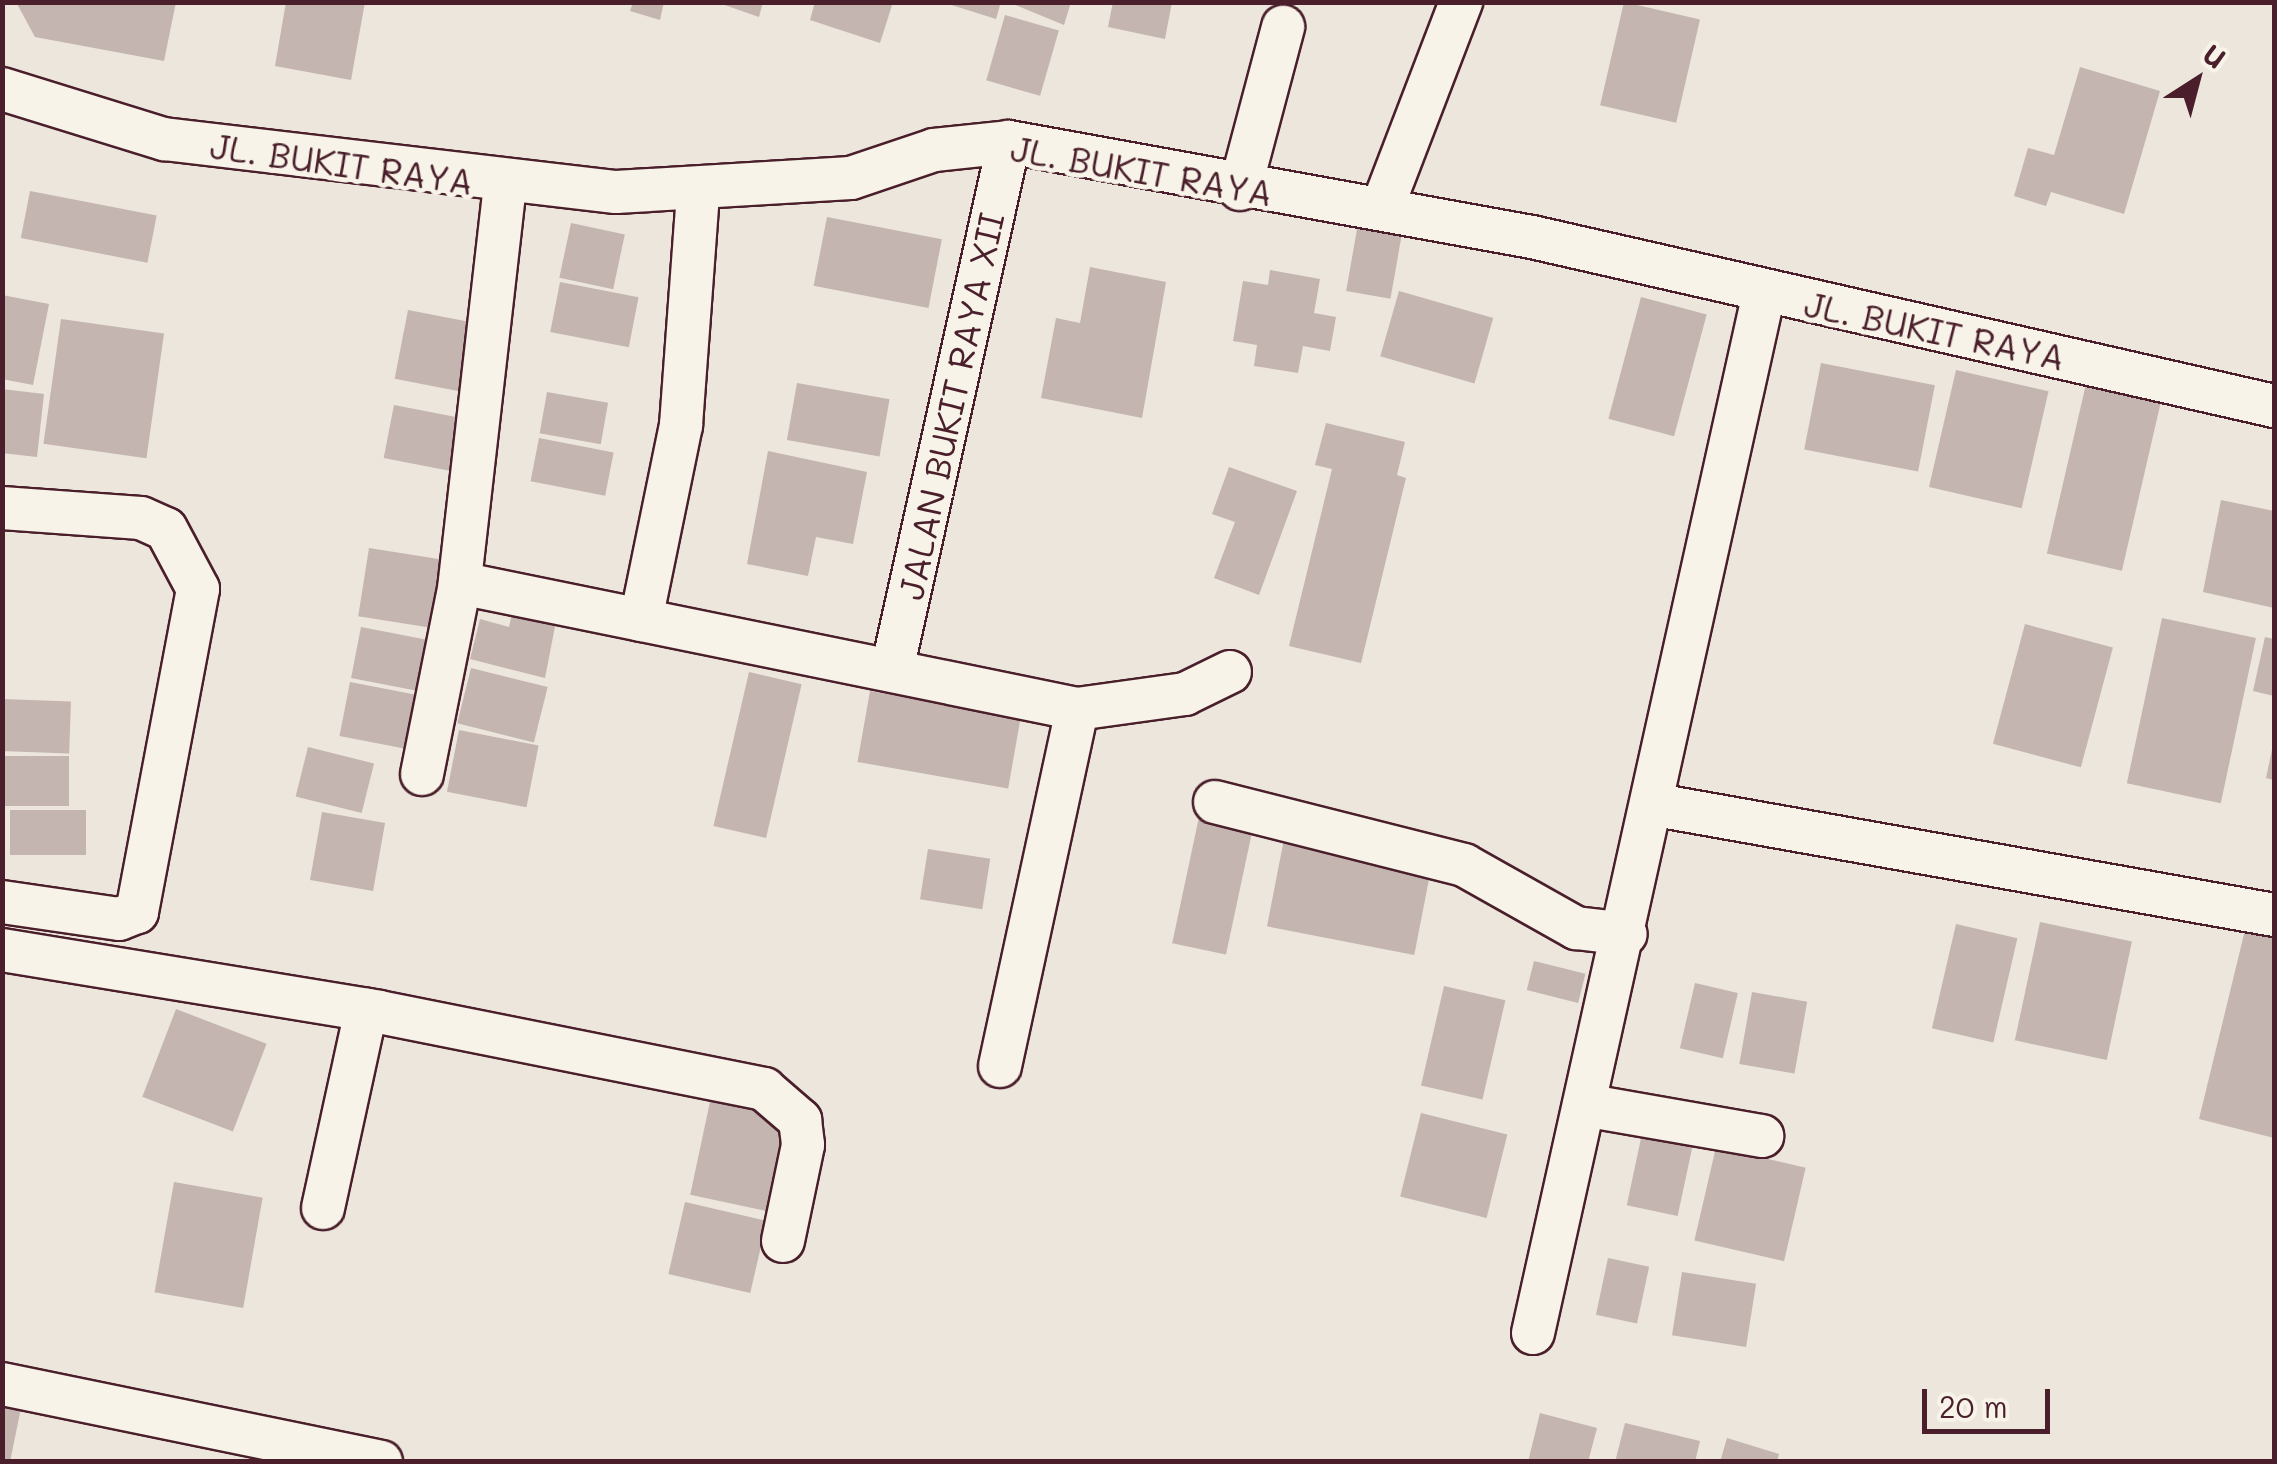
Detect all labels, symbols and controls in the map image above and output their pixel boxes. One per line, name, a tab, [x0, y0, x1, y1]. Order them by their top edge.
north arrow	[2147, 30, 2247, 130]
text: U	[2196, 35, 2233, 76]
street label: JL. BUKIT RAYA	[208, 124, 476, 202]
street label: JL. BUKIT RAYA	[1008, 126, 1276, 214]
street label: JALAN BUKIT RAYA XII	[888, 209, 1012, 603]
street label: JL. BUKIT RAYA	[1801, 282, 2069, 378]
scale bar	[1927, 1369, 2054, 1431]
text: 20 m	[1939, 1386, 2008, 1426]

